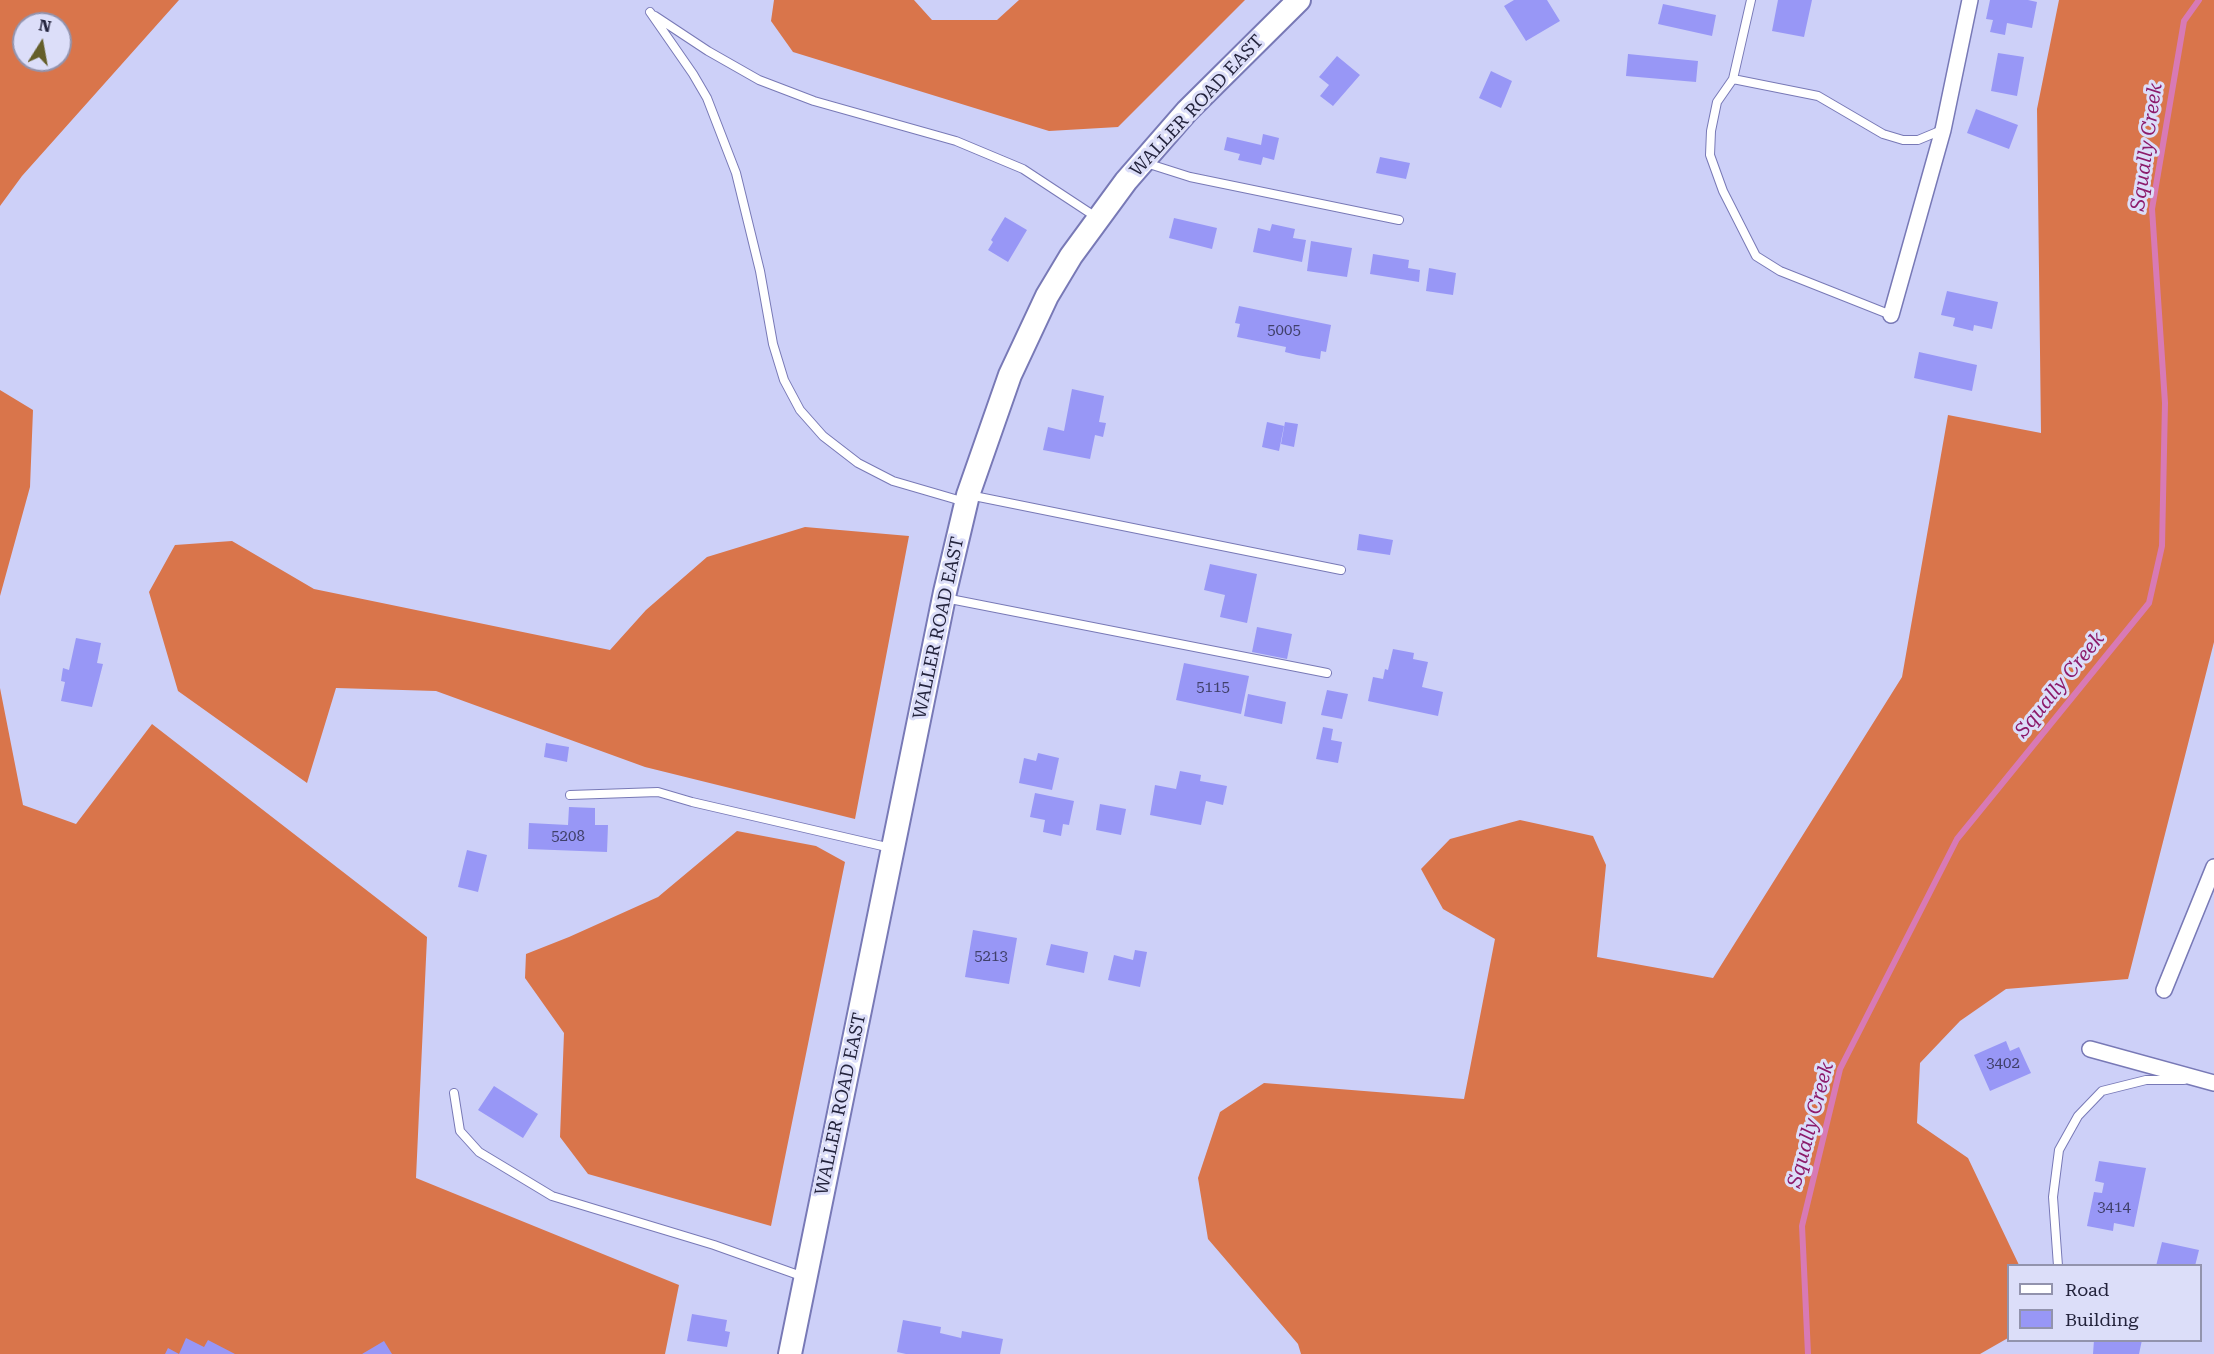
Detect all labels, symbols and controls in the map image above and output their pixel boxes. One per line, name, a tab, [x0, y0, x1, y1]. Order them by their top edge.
north arrow	[12, 12, 72, 72]
text: N	[37, 15, 53, 36]
street label: WALLER ROAD EAST	[1126, 31, 1268, 181]
water label: Squally Creek	[2126, 82, 2168, 212]
house number: 5005	[1267, 322, 1301, 340]
street label: WALLER ROAD EAST	[909, 535, 969, 721]
water label: Squally Creek	[2010, 627, 2110, 743]
house number: 5115	[1196, 679, 1230, 697]
house number: 5208	[551, 828, 585, 846]
house number: 5213	[974, 948, 1008, 966]
street label: WALLER ROAD EAST	[811, 1011, 871, 1197]
house number: 3402	[1986, 1055, 2020, 1073]
water label: Squally Creek	[1783, 1060, 1839, 1190]
house number: 3414	[2097, 1199, 2131, 1217]
legend	[2007, 1264, 2202, 1342]
text: Road	[2065, 1279, 2109, 1300]
text: Building	[2065, 1309, 2139, 1330]

